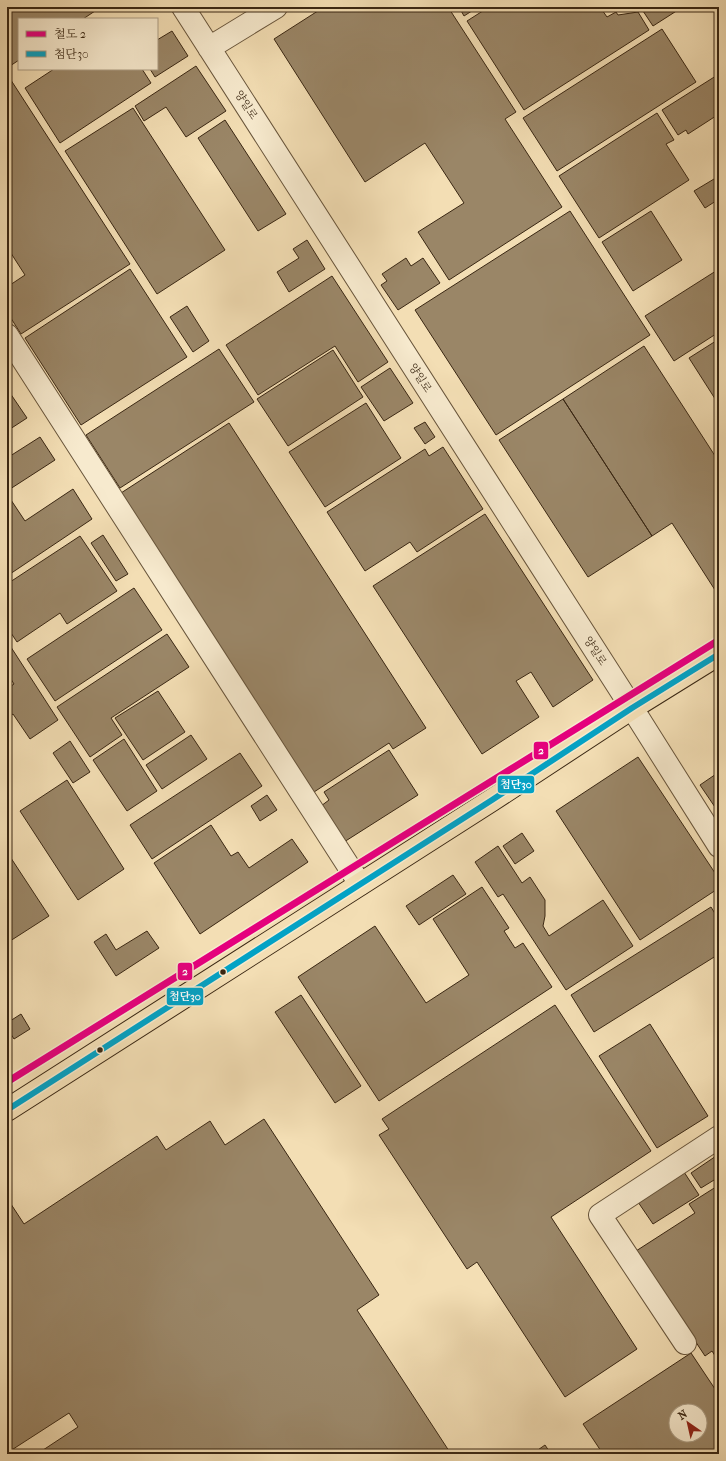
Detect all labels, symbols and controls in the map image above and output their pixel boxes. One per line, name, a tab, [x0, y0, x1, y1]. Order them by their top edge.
legend	[18, 18, 158, 70]
text: 철도 2	[54, 27, 86, 41]
text: 첨단30	[54, 47, 89, 61]
street label: 양일로	[232, 88, 260, 122]
street label: 양일로	[406, 361, 434, 395]
street label: 양일로	[581, 634, 609, 668]
line badge: 2	[533, 741, 549, 760]
text: 2	[538, 744, 544, 757]
line badge: 첨단30	[497, 775, 535, 794]
text: 첨단30	[500, 778, 532, 791]
line badge: 2	[177, 962, 193, 981]
text: 2	[182, 965, 188, 978]
unlabelled marker	[218, 967, 228, 977]
line badge: 첨단30	[166, 987, 204, 1006]
text: 첨단30	[169, 990, 201, 1003]
unlabelled marker	[95, 1045, 105, 1055]
north arrow	[668, 1403, 708, 1443]
text: N	[676, 1407, 690, 1423]

